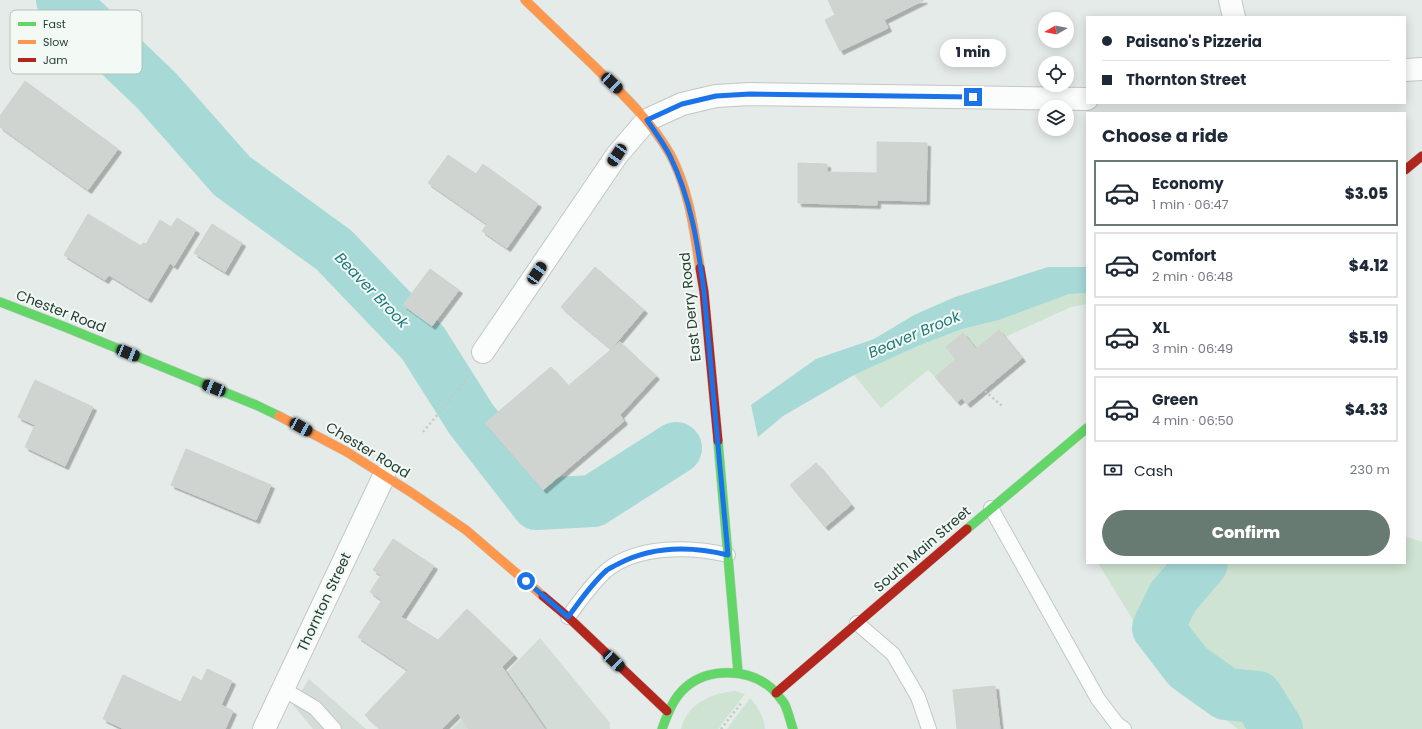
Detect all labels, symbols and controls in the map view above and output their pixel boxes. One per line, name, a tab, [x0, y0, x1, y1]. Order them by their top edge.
legend	[10, 10, 142, 74]
north arrow	[1038, 12, 1074, 48]
map controls	[1038, 12, 1074, 136]
text: Fast	[43, 16, 66, 32]
text: Paisano's Pizzeria	[1126, 31, 1262, 52]
text: Slow	[43, 34, 68, 50]
callout: 1 min	[940, 39, 1006, 67]
text: 1 min	[956, 43, 990, 62]
text: Jam	[43, 52, 68, 68]
button: locate	[1038, 56, 1074, 92]
text: Thornton Street	[1126, 69, 1246, 90]
car	[599, 70, 625, 96]
route end	[964, 88, 982, 106]
button: layers	[1038, 100, 1074, 136]
text: Choose a ride	[1102, 123, 1228, 148]
car	[605, 142, 629, 168]
text: Economy	[1152, 173, 1224, 194]
icon: car	[1104, 175, 1140, 211]
text: $3.05	[1345, 183, 1388, 204]
text: 1 min · 06:47	[1152, 195, 1229, 214]
text: Comfort	[1152, 245, 1216, 266]
water label: Beaver Brook	[330, 247, 415, 334]
icon: car	[1104, 247, 1140, 283]
street label: East Derry Road	[674, 251, 706, 363]
text: $4.12	[1349, 255, 1388, 276]
car	[525, 260, 549, 286]
text: 2 min · 06:48	[1152, 267, 1233, 286]
street label: Chester Road	[13, 285, 109, 337]
water label: Beaver Brook	[865, 305, 964, 363]
text: XL	[1152, 317, 1170, 338]
icon: car	[1104, 319, 1140, 355]
text: $5.19	[1349, 327, 1388, 348]
text: 3 min · 06:49	[1152, 339, 1233, 358]
car	[115, 343, 141, 363]
car	[201, 378, 227, 398]
text: Green	[1152, 389, 1198, 410]
icon: car	[1104, 391, 1140, 427]
text: $4.33	[1345, 399, 1388, 420]
text: 4 min · 06:50	[1152, 411, 1234, 430]
car	[288, 416, 314, 438]
street label: Chester Road	[322, 417, 414, 483]
icon: cash	[1102, 459, 1124, 481]
text: Cash	[1134, 460, 1173, 481]
text: 230 m	[1350, 460, 1390, 479]
street label: South Main Street	[869, 501, 975, 597]
button: Confirm	[1102, 510, 1390, 556]
street label: Thornton Street	[292, 549, 356, 655]
route start	[517, 572, 535, 590]
car	[601, 648, 627, 674]

